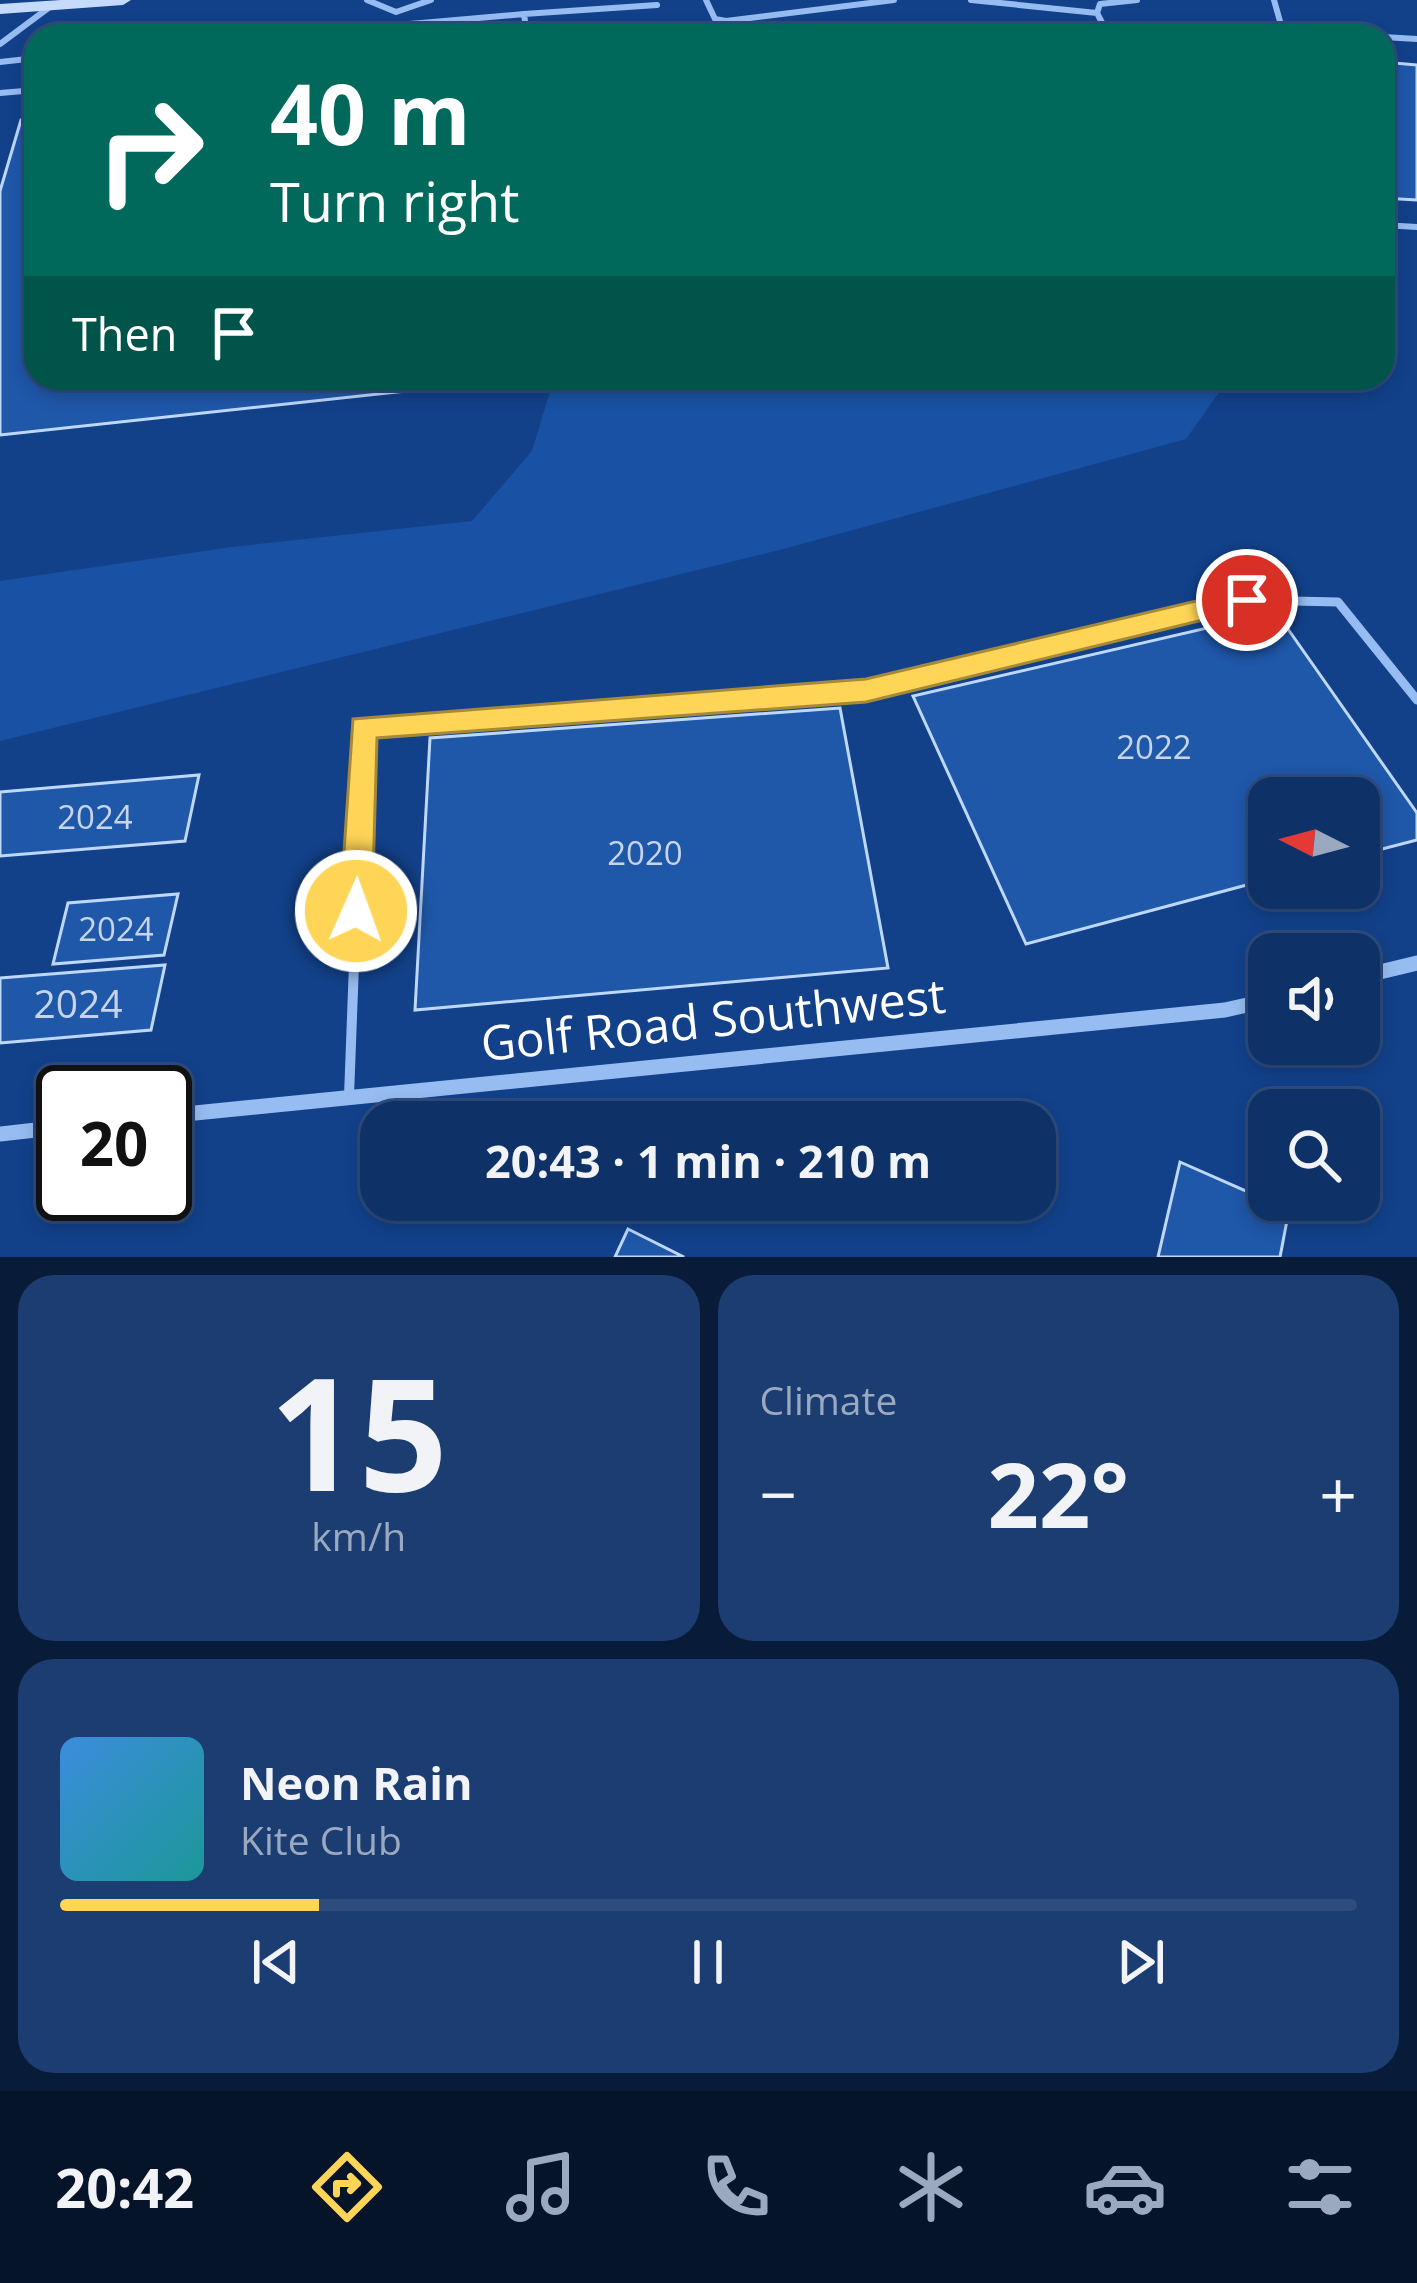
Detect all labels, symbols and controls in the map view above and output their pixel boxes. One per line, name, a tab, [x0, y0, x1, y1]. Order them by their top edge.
text: 40 m	[270, 55, 470, 170]
icon: right	[72, 72, 228, 228]
text: Turn right	[270, 164, 519, 238]
icon: arrive	[201, 300, 267, 366]
text: Then	[72, 303, 177, 364]
pin	[1196, 549, 1298, 651]
icon: arrive	[1214, 567, 1280, 633]
house number: 2022	[1116, 724, 1192, 769]
north arrow	[1248, 777, 1380, 909]
map controls	[1248, 777, 1380, 1221]
house number: 2024	[57, 794, 133, 839]
house number: 2020	[607, 830, 683, 875]
position arrow	[293, 848, 419, 974]
house number: 2024	[78, 906, 154, 951]
button: sound	[1248, 933, 1380, 1065]
street label: Golf Road Southwest	[477, 962, 948, 1075]
house number: 2024	[33, 976, 123, 1029]
speed limit sign: 20	[36, 1065, 192, 1221]
button: search	[1248, 1089, 1380, 1221]
text: 20:43 · 1 min · 210 m	[485, 1130, 931, 1191]
text: 15	[270, 1324, 448, 1537]
text: Climate	[760, 1373, 897, 1426]
text: 22°	[988, 1432, 1129, 1554]
text: −	[760, 1448, 797, 1538]
text: +	[1319, 1448, 1357, 1538]
text: km/h	[311, 1509, 406, 1562]
text: Neon Rain	[240, 1752, 473, 1813]
text: Kite Club	[240, 1813, 402, 1866]
icon: previous	[243, 1929, 309, 1995]
icon: pause	[675, 1929, 741, 1995]
icon: next	[1108, 1929, 1174, 1995]
icon: directions	[305, 2145, 389, 2229]
icon: music	[499, 2145, 583, 2229]
icon: phone	[694, 2145, 778, 2229]
icon: climate	[889, 2145, 973, 2229]
icon: car	[1083, 2145, 1167, 2229]
icon: filters	[1278, 2145, 1362, 2229]
text: 20:42	[55, 2150, 194, 2224]

